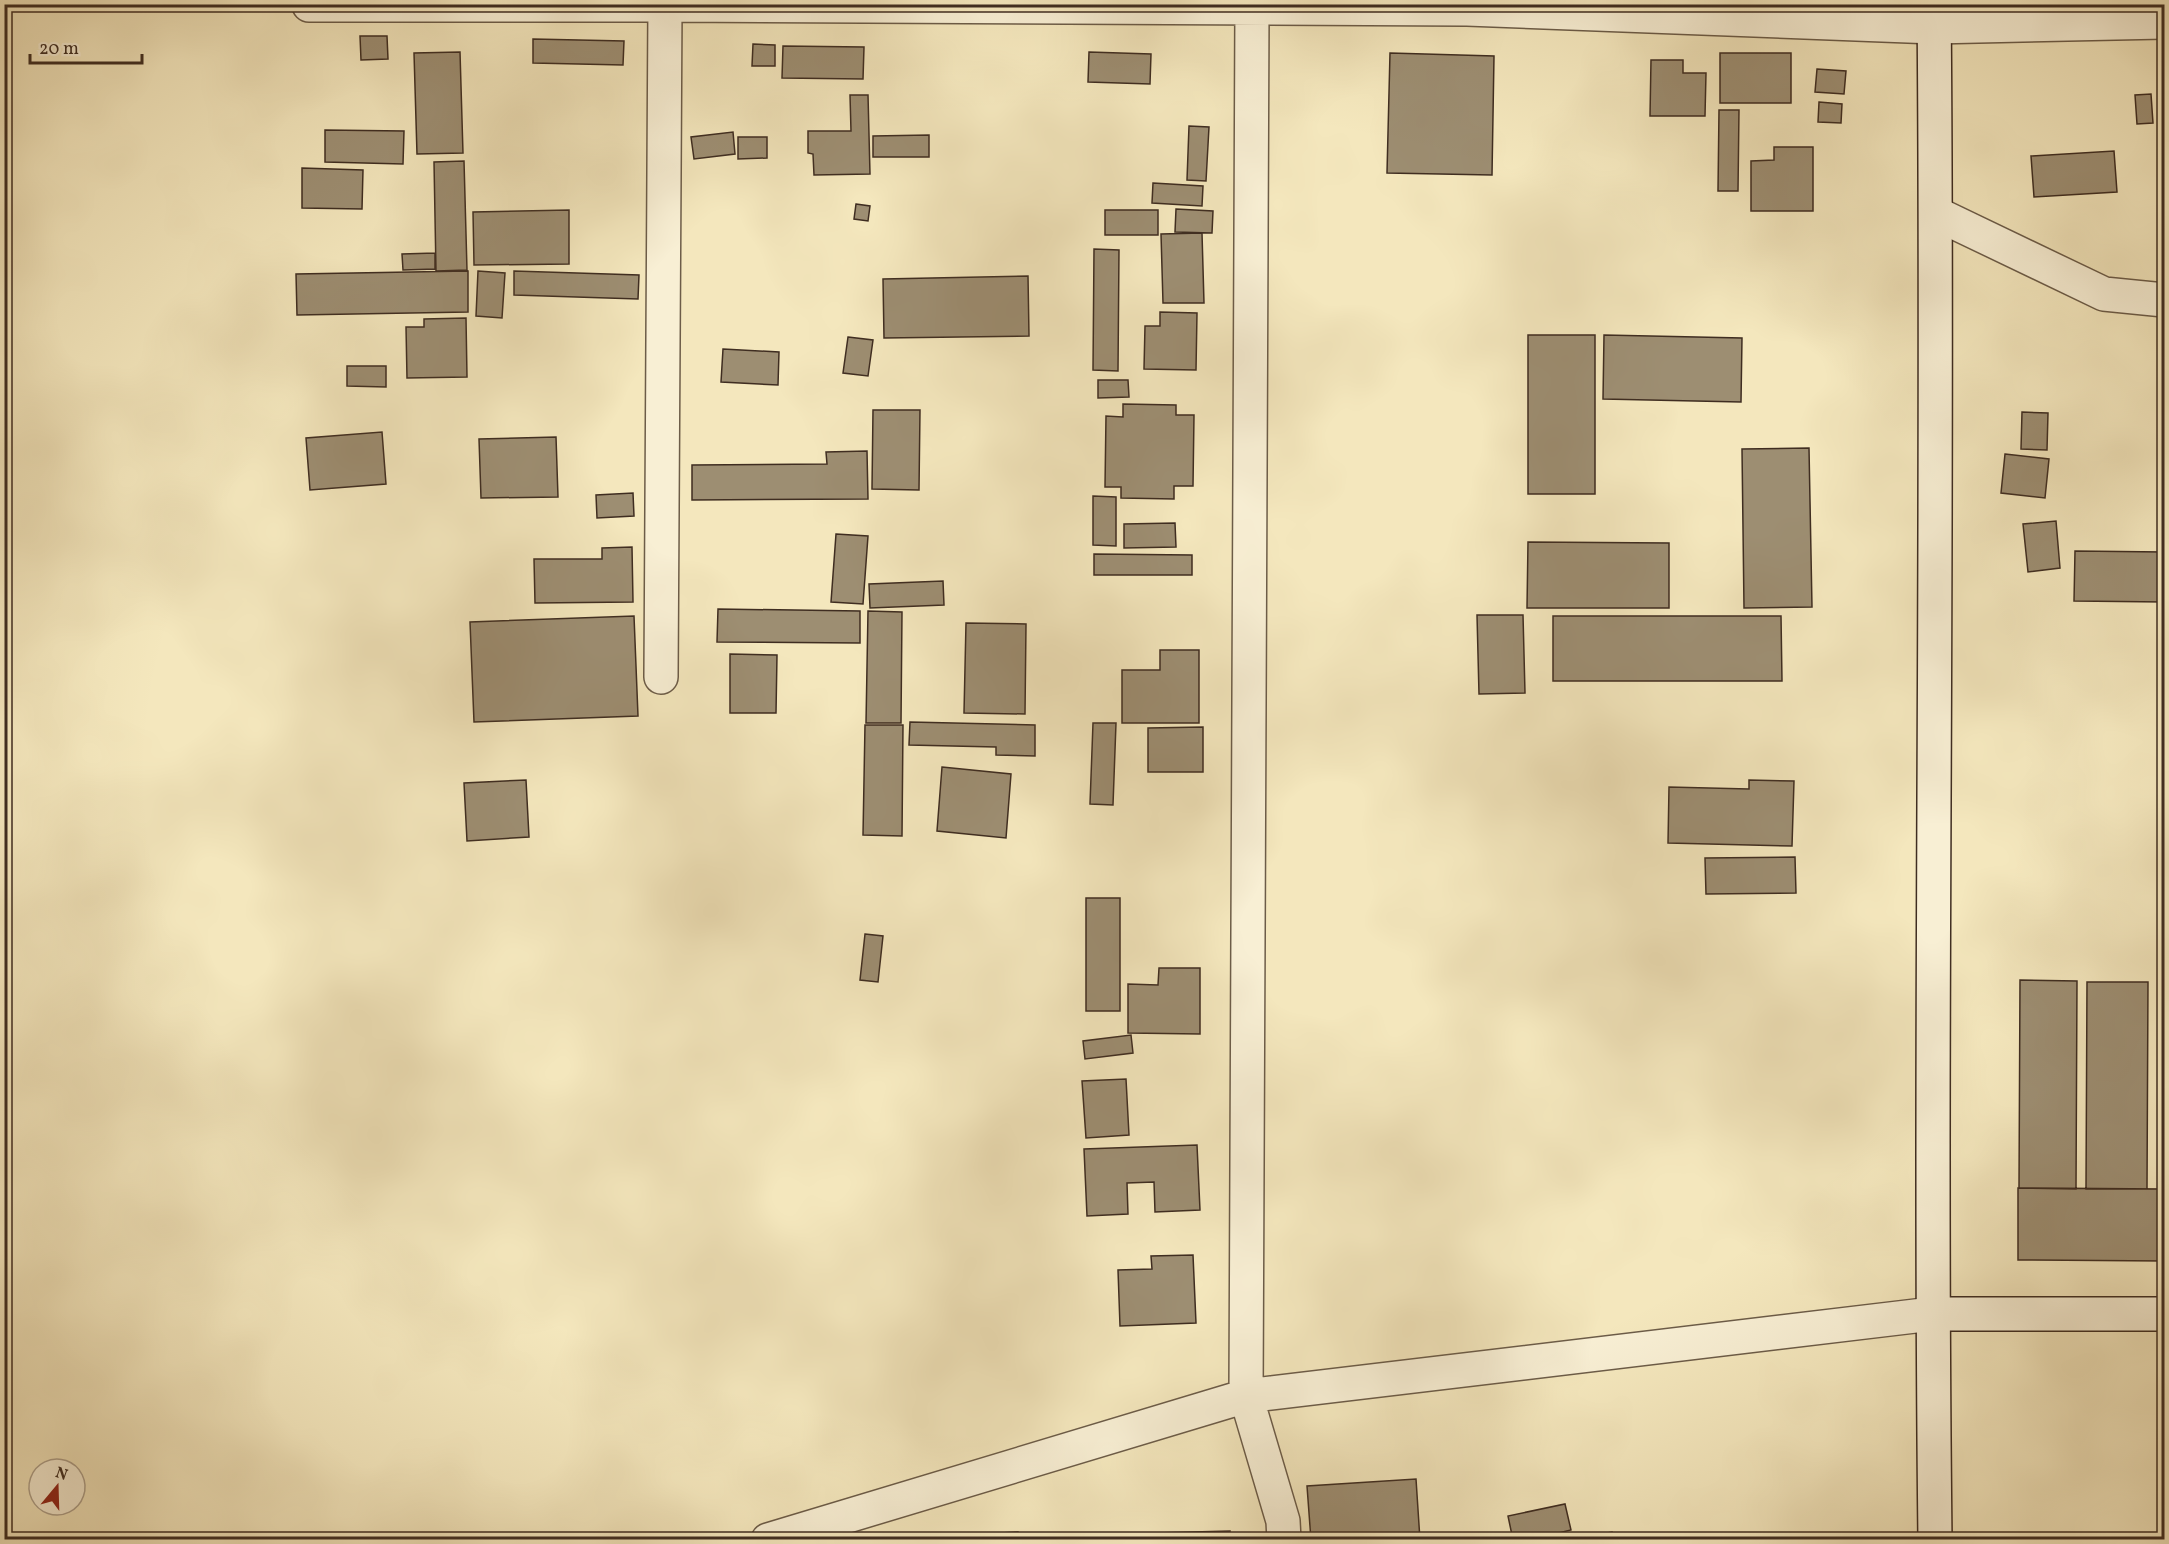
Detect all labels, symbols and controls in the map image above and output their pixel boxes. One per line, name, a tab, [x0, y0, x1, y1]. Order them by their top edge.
scale bar	[30, 27, 142, 65]
text: 20 m	[39, 37, 79, 62]
north arrow	[27, 1457, 87, 1517]
text: N	[52, 1462, 71, 1487]

